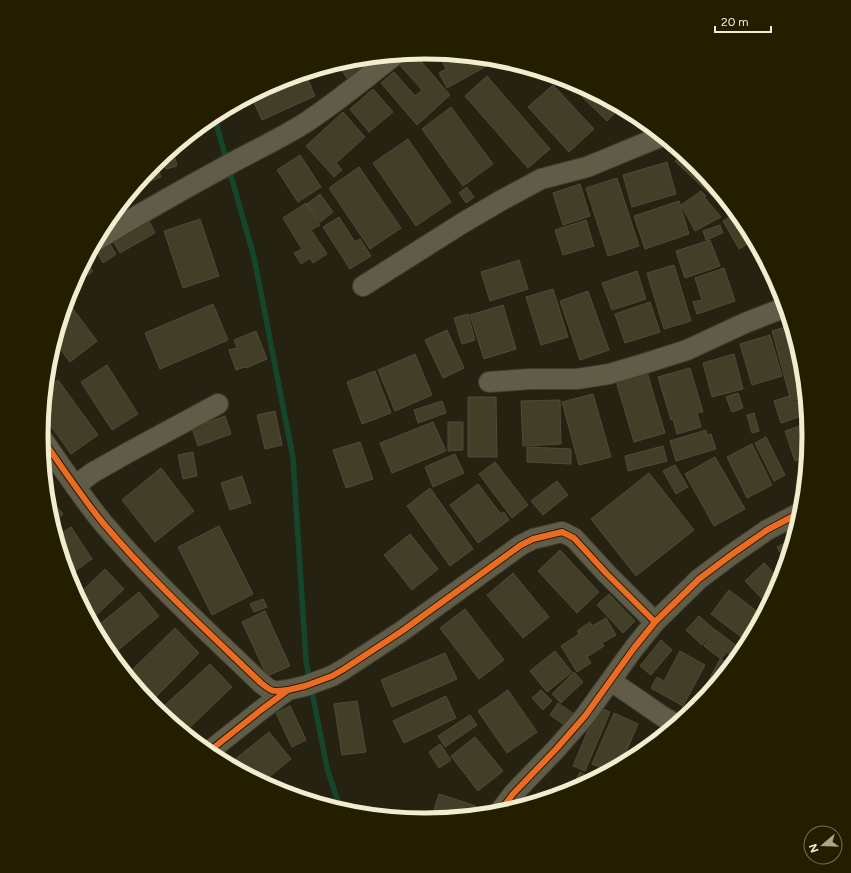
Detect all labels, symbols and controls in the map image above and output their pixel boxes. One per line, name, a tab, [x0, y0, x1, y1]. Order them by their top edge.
scale bar	[715, 8, 771, 34]
text: 20 m	[721, 15, 749, 29]
north arrow	[803, 825, 843, 865]
text: N	[806, 842, 822, 854]

